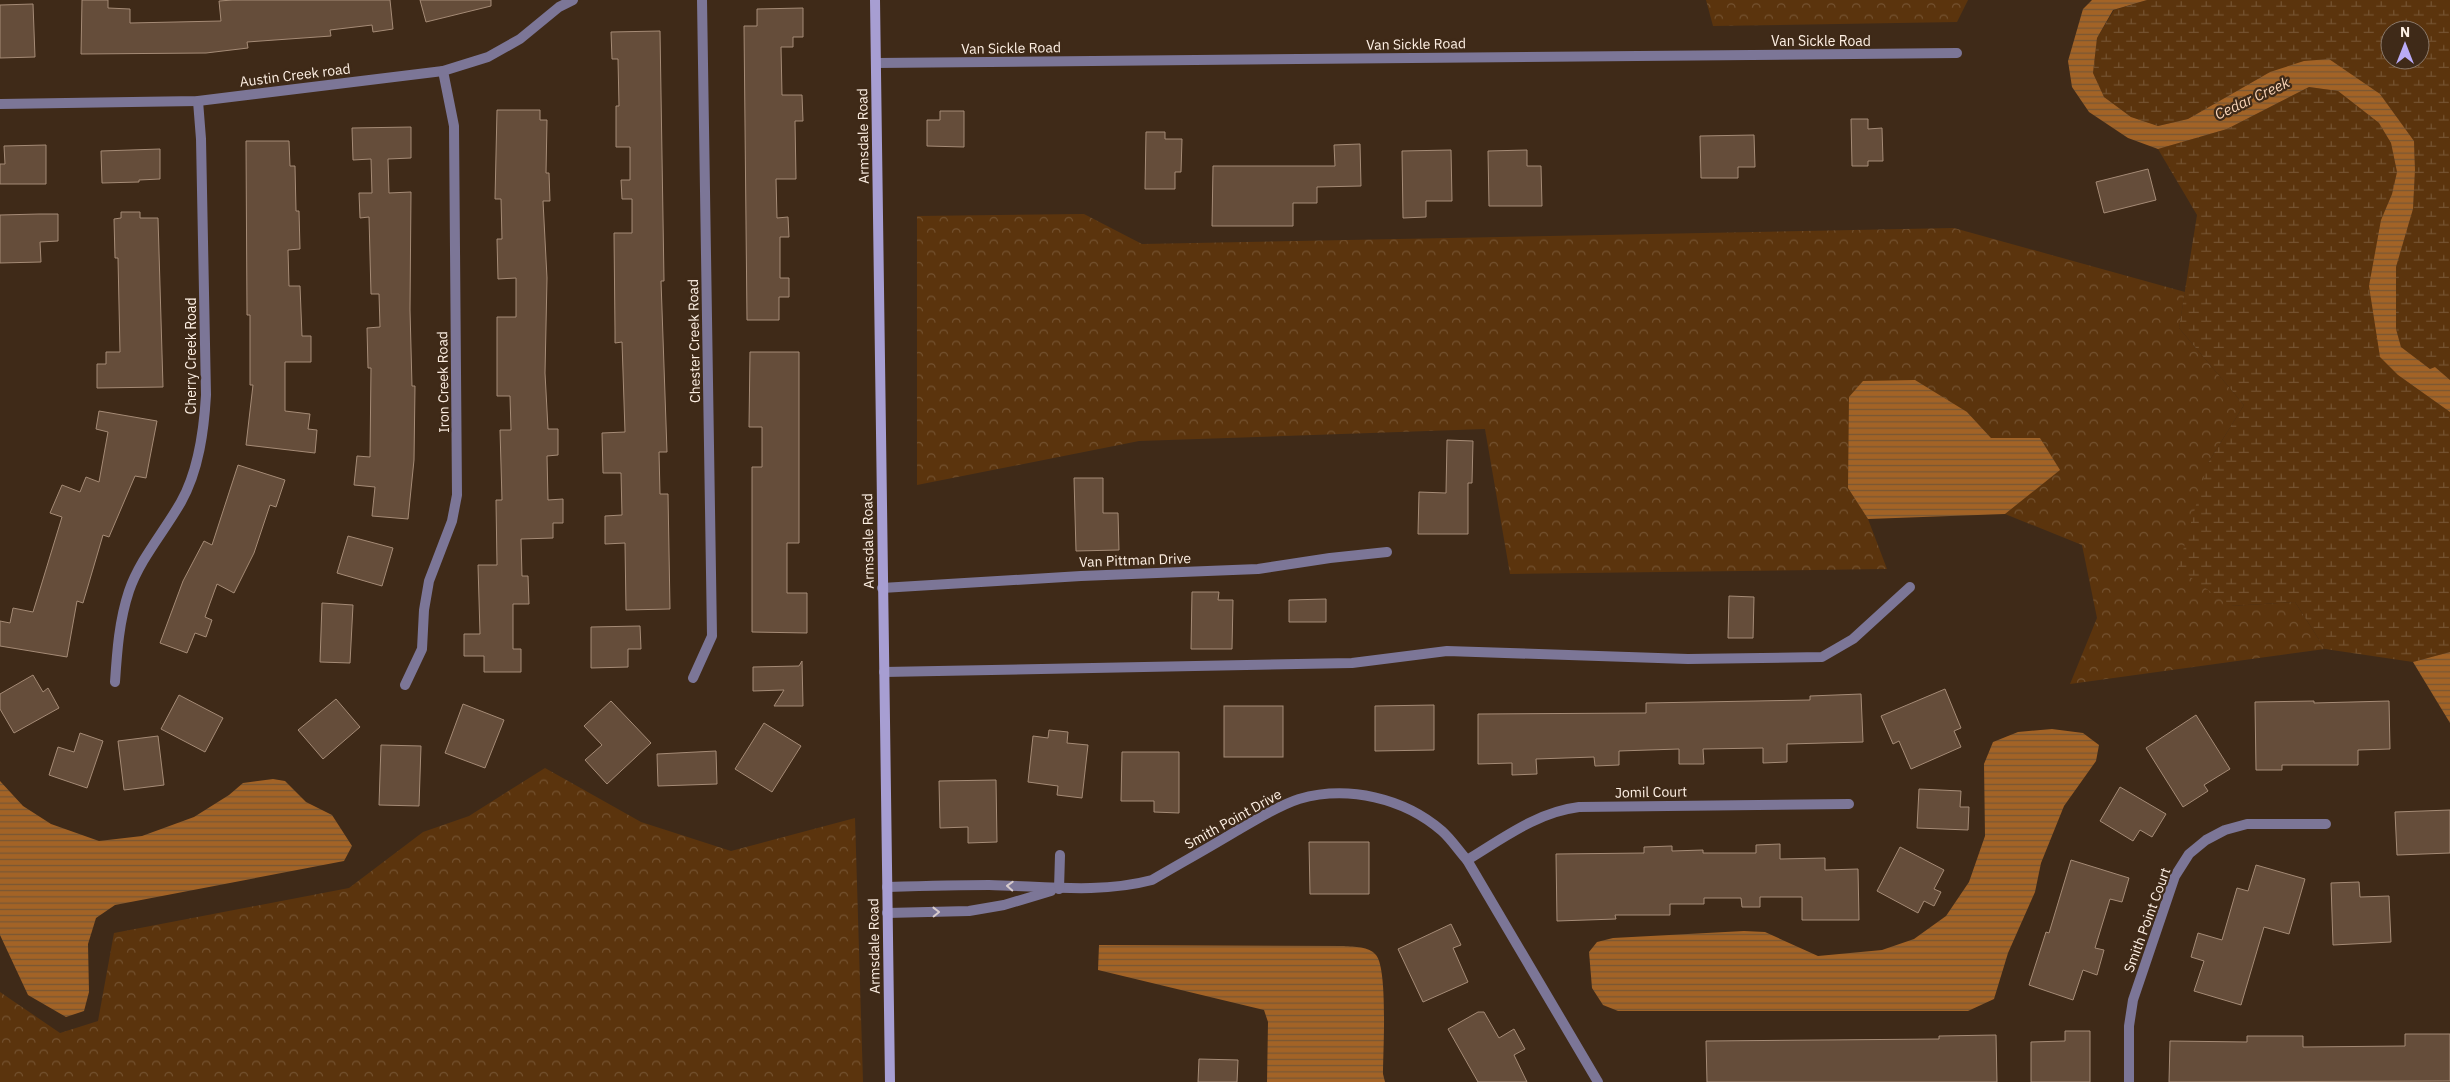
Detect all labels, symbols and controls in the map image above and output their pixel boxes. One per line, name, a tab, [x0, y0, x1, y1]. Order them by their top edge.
north arrow	[2380, 20, 2430, 70]
text: N	[2400, 23, 2410, 41]
street label: Van Sickle Road	[1771, 32, 1871, 50]
street label: Van Sickle Road	[1366, 34, 1466, 54]
street label: Van Sickle Road	[961, 38, 1061, 58]
street label: Austin Creek road	[238, 59, 352, 91]
water label: Cedar Creek	[2211, 72, 2293, 124]
street label: Armsdale Road	[853, 88, 873, 184]
street label: Chester Creek Road	[684, 279, 704, 403]
street label: Cherry Creek Road	[182, 297, 200, 415]
street label: Iron Creek Road	[433, 331, 453, 433]
street label: Armsdale Road	[858, 493, 878, 589]
street label: Van Pittman Drive	[1079, 549, 1192, 571]
street label: Jomil Court	[1615, 782, 1687, 802]
street label: Smith Point Drive	[1181, 785, 1285, 853]
street label: Smith Point Court	[2120, 865, 2174, 975]
one-way arrow	[1006, 881, 1014, 892]
street label: Armsdale Road	[864, 898, 884, 994]
one-way arrow	[932, 906, 940, 917]

